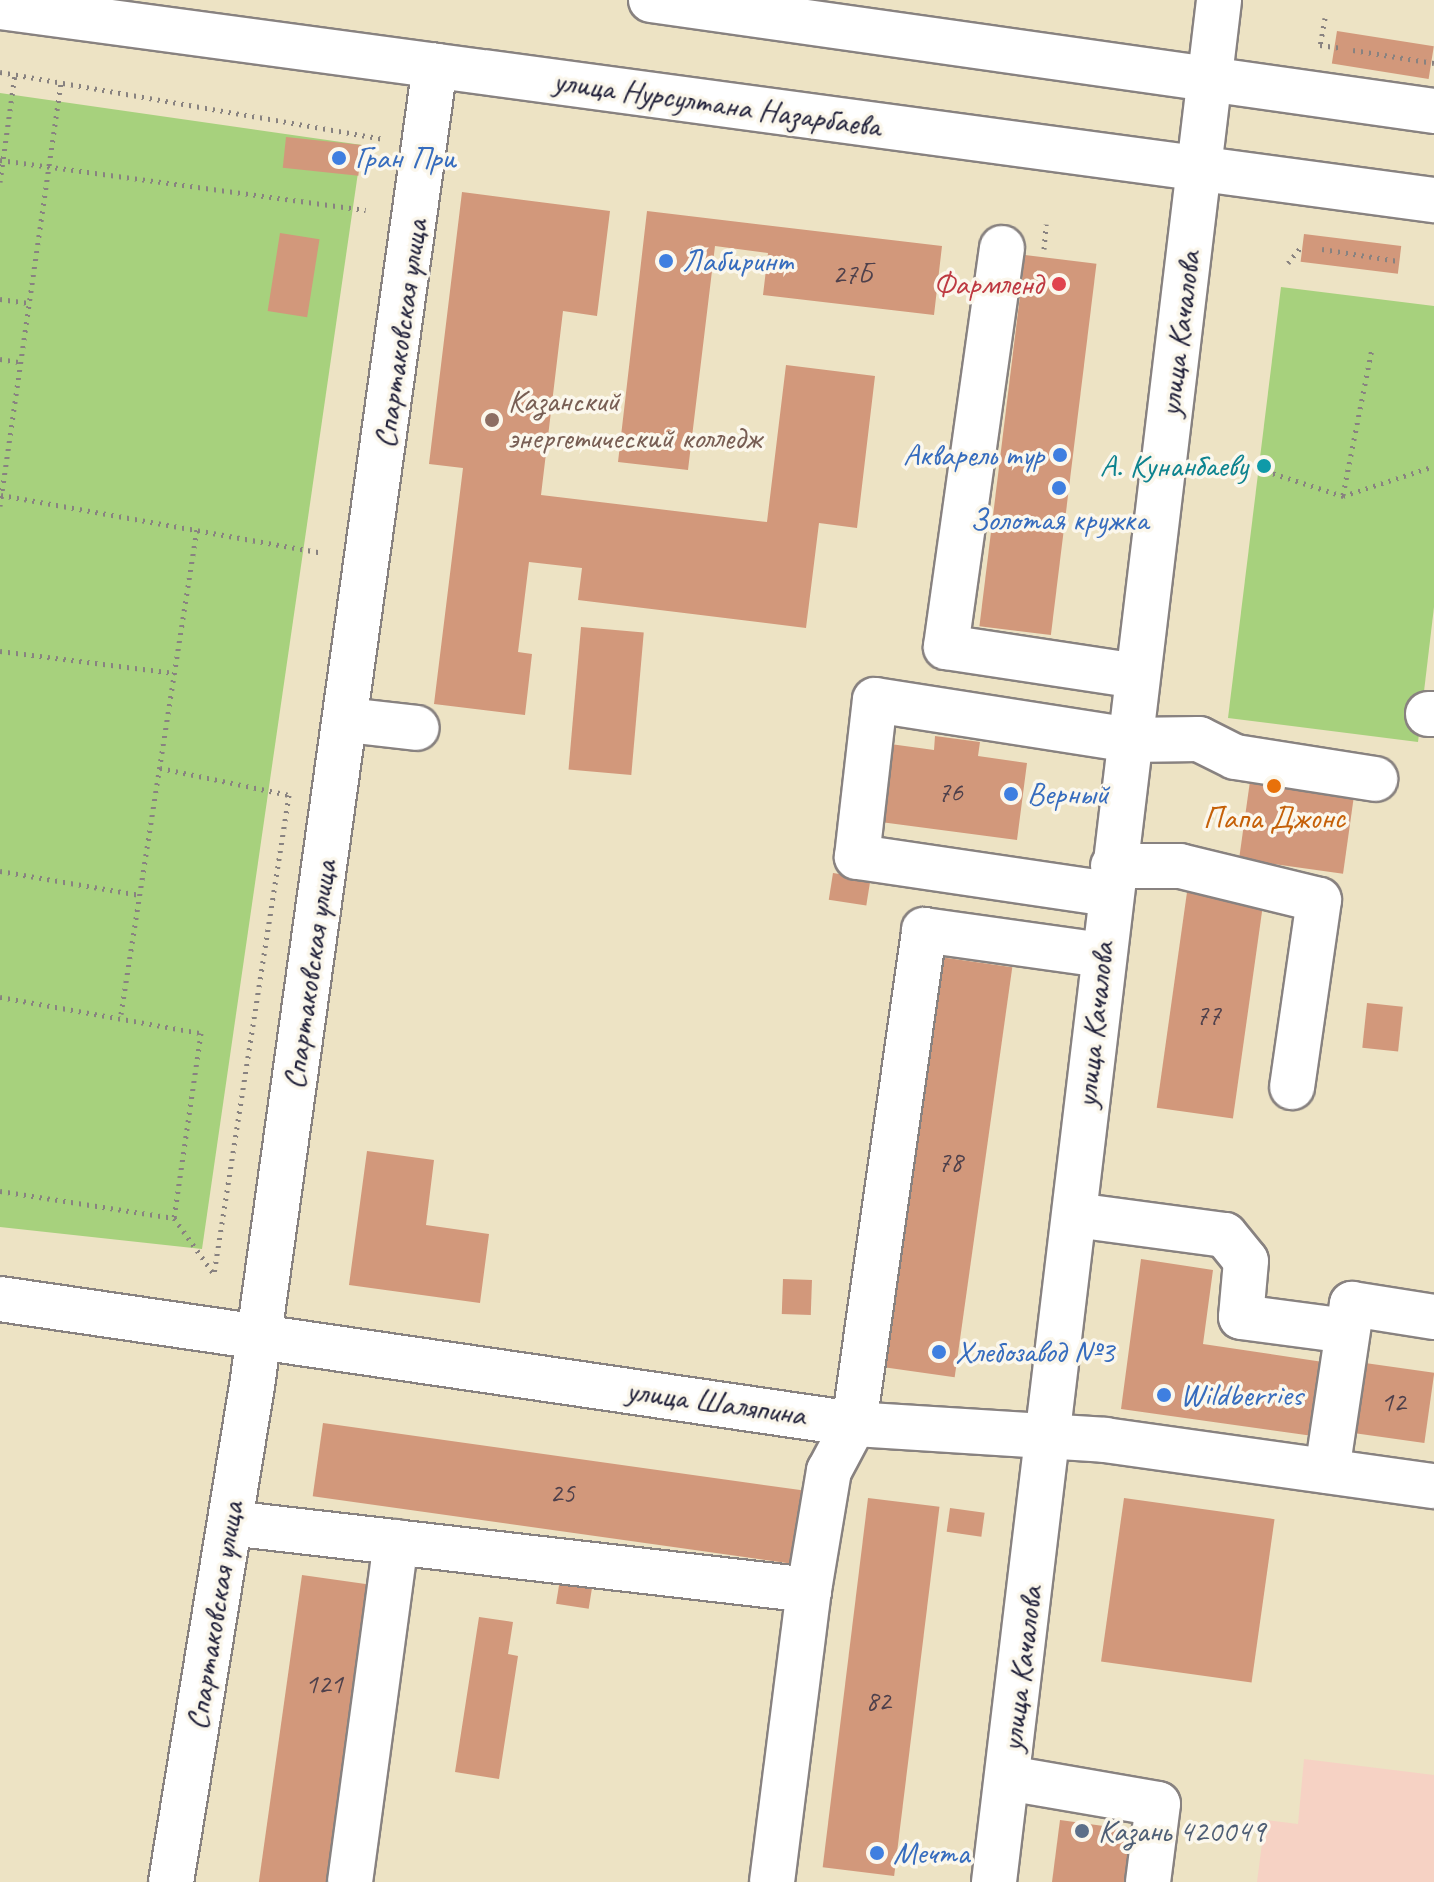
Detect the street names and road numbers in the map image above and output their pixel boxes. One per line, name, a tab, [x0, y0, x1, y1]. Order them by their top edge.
street label: улица Нурсултана Назарбаева	[552, 62, 882, 146]
street label: Спартаковская улица	[366, 216, 436, 452]
street label: улица Качалова	[1151, 250, 1209, 418]
street label: Спартаковская улица	[275, 857, 345, 1093]
street label: улица Качалова	[1067, 941, 1123, 1109]
street label: улица Шаляпина	[623, 1371, 809, 1435]
street label: Спартаковская улица	[178, 1498, 252, 1734]
street label: улица Качалова	[993, 1585, 1051, 1753]

